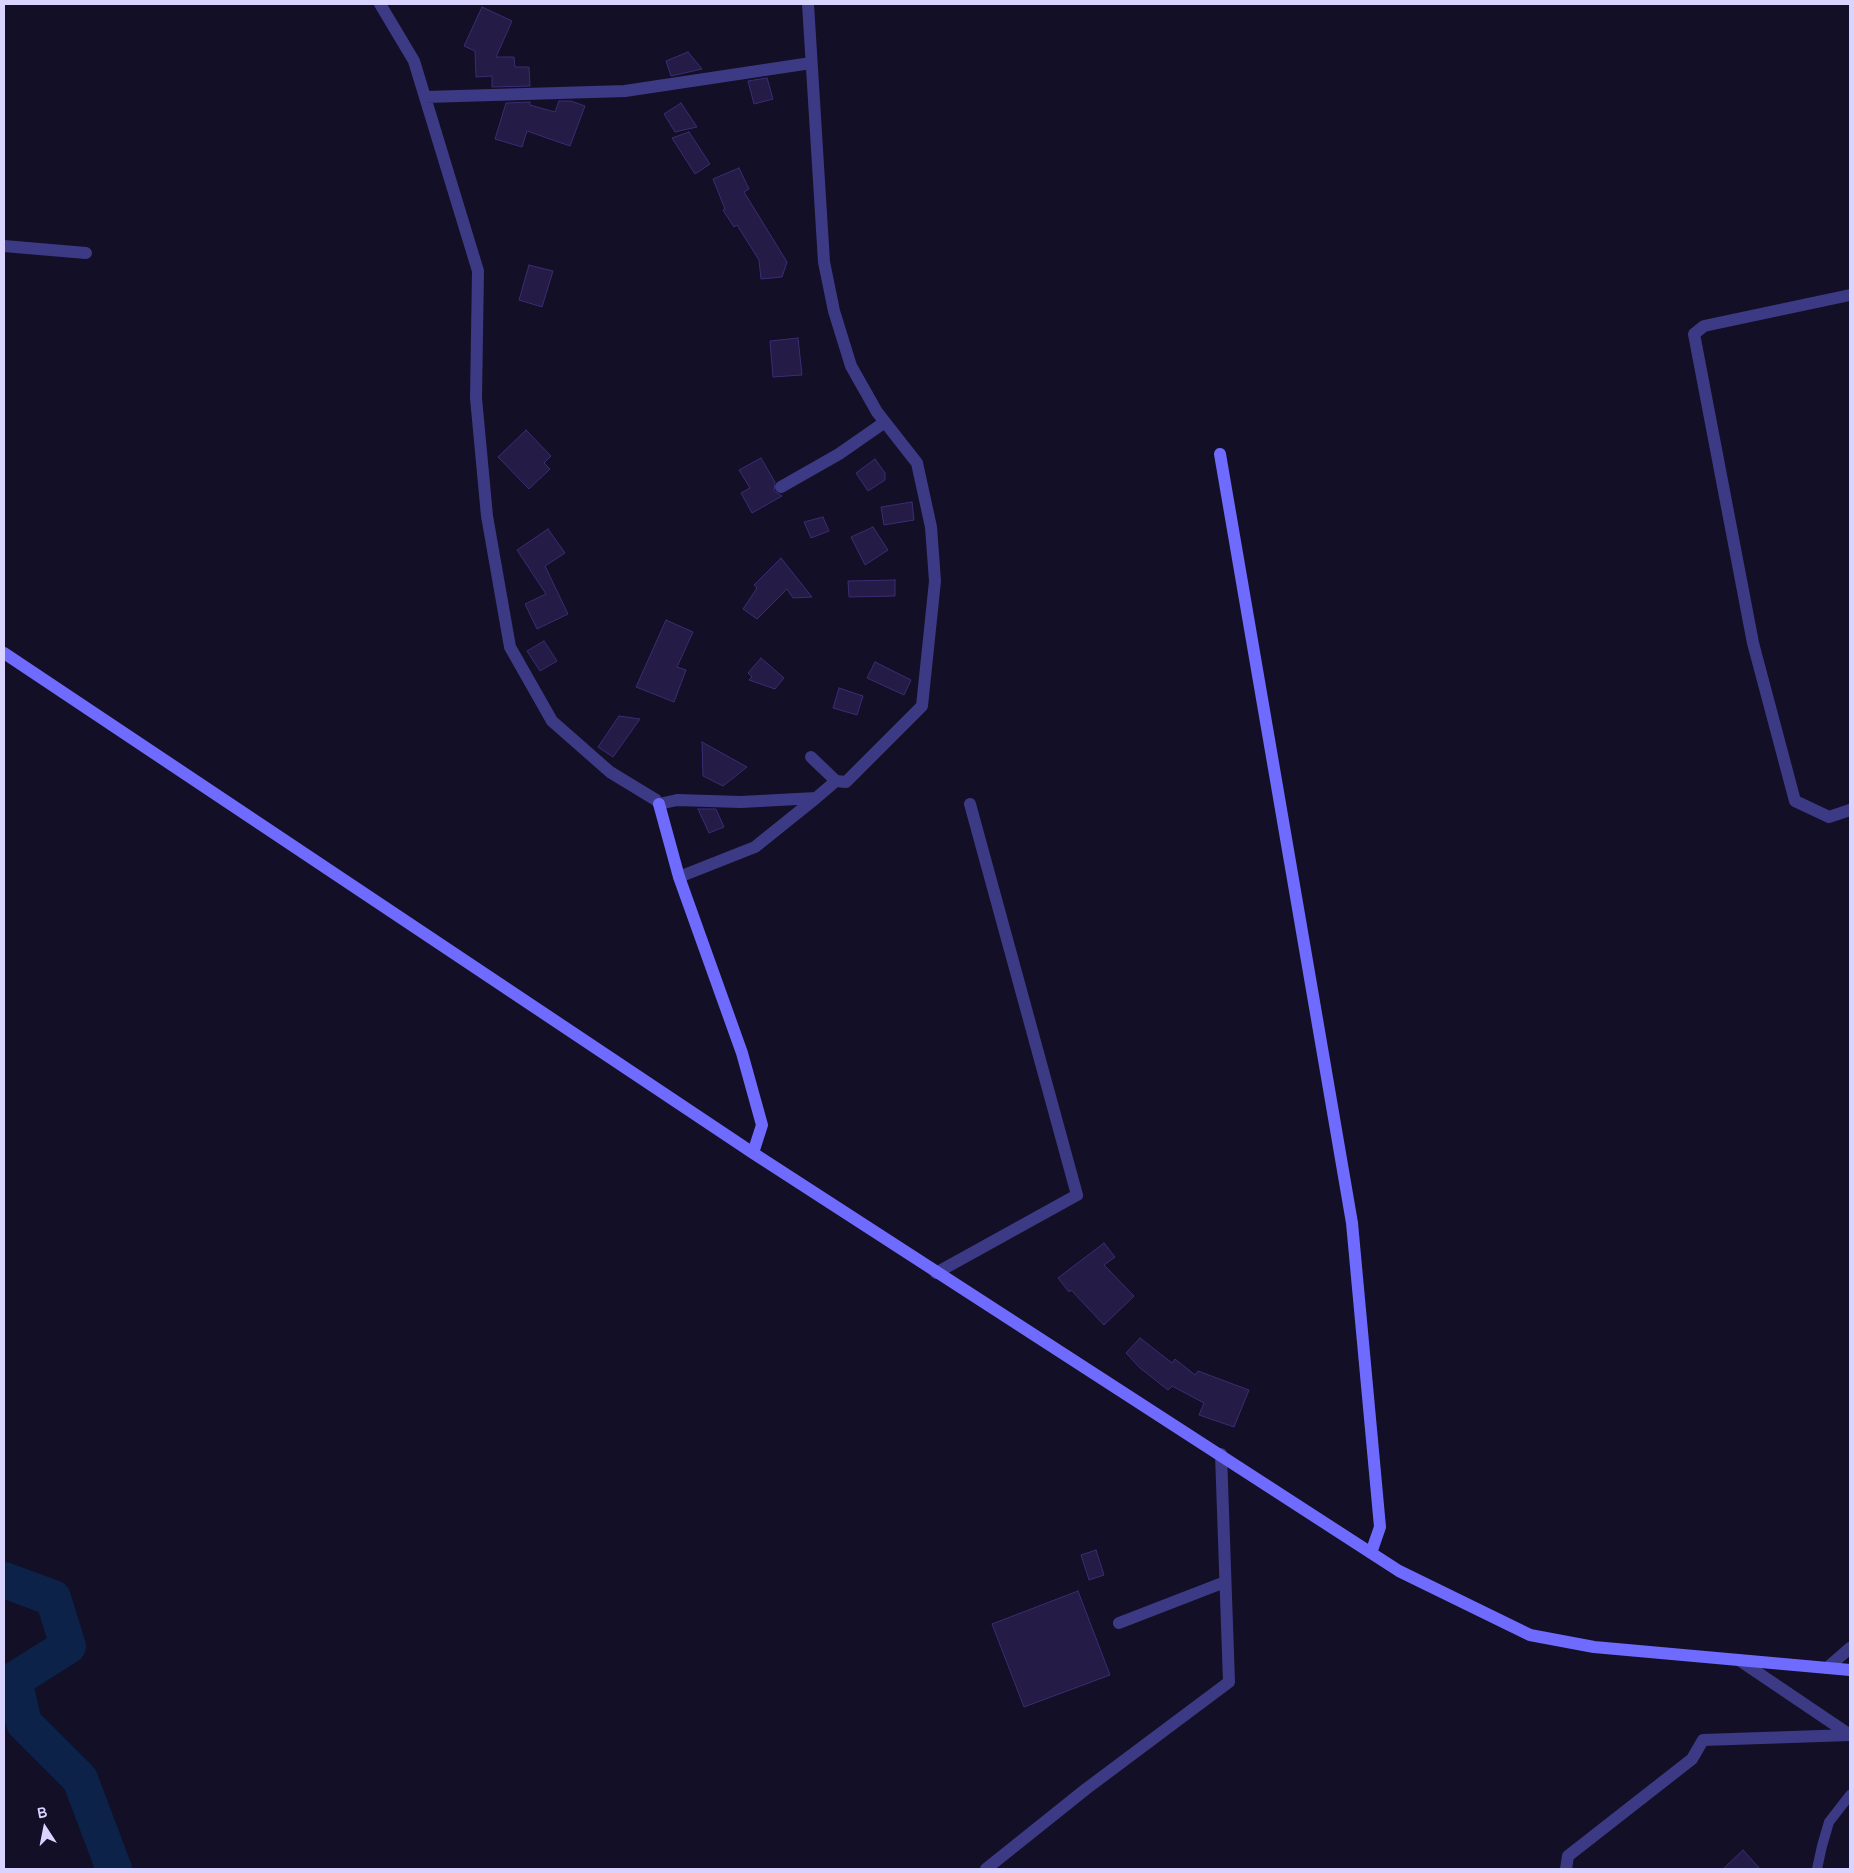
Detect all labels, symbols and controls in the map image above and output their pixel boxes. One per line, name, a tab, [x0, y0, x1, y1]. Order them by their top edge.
north arrow	[20, 1803, 70, 1853]
text: B	[36, 1804, 48, 1822]

